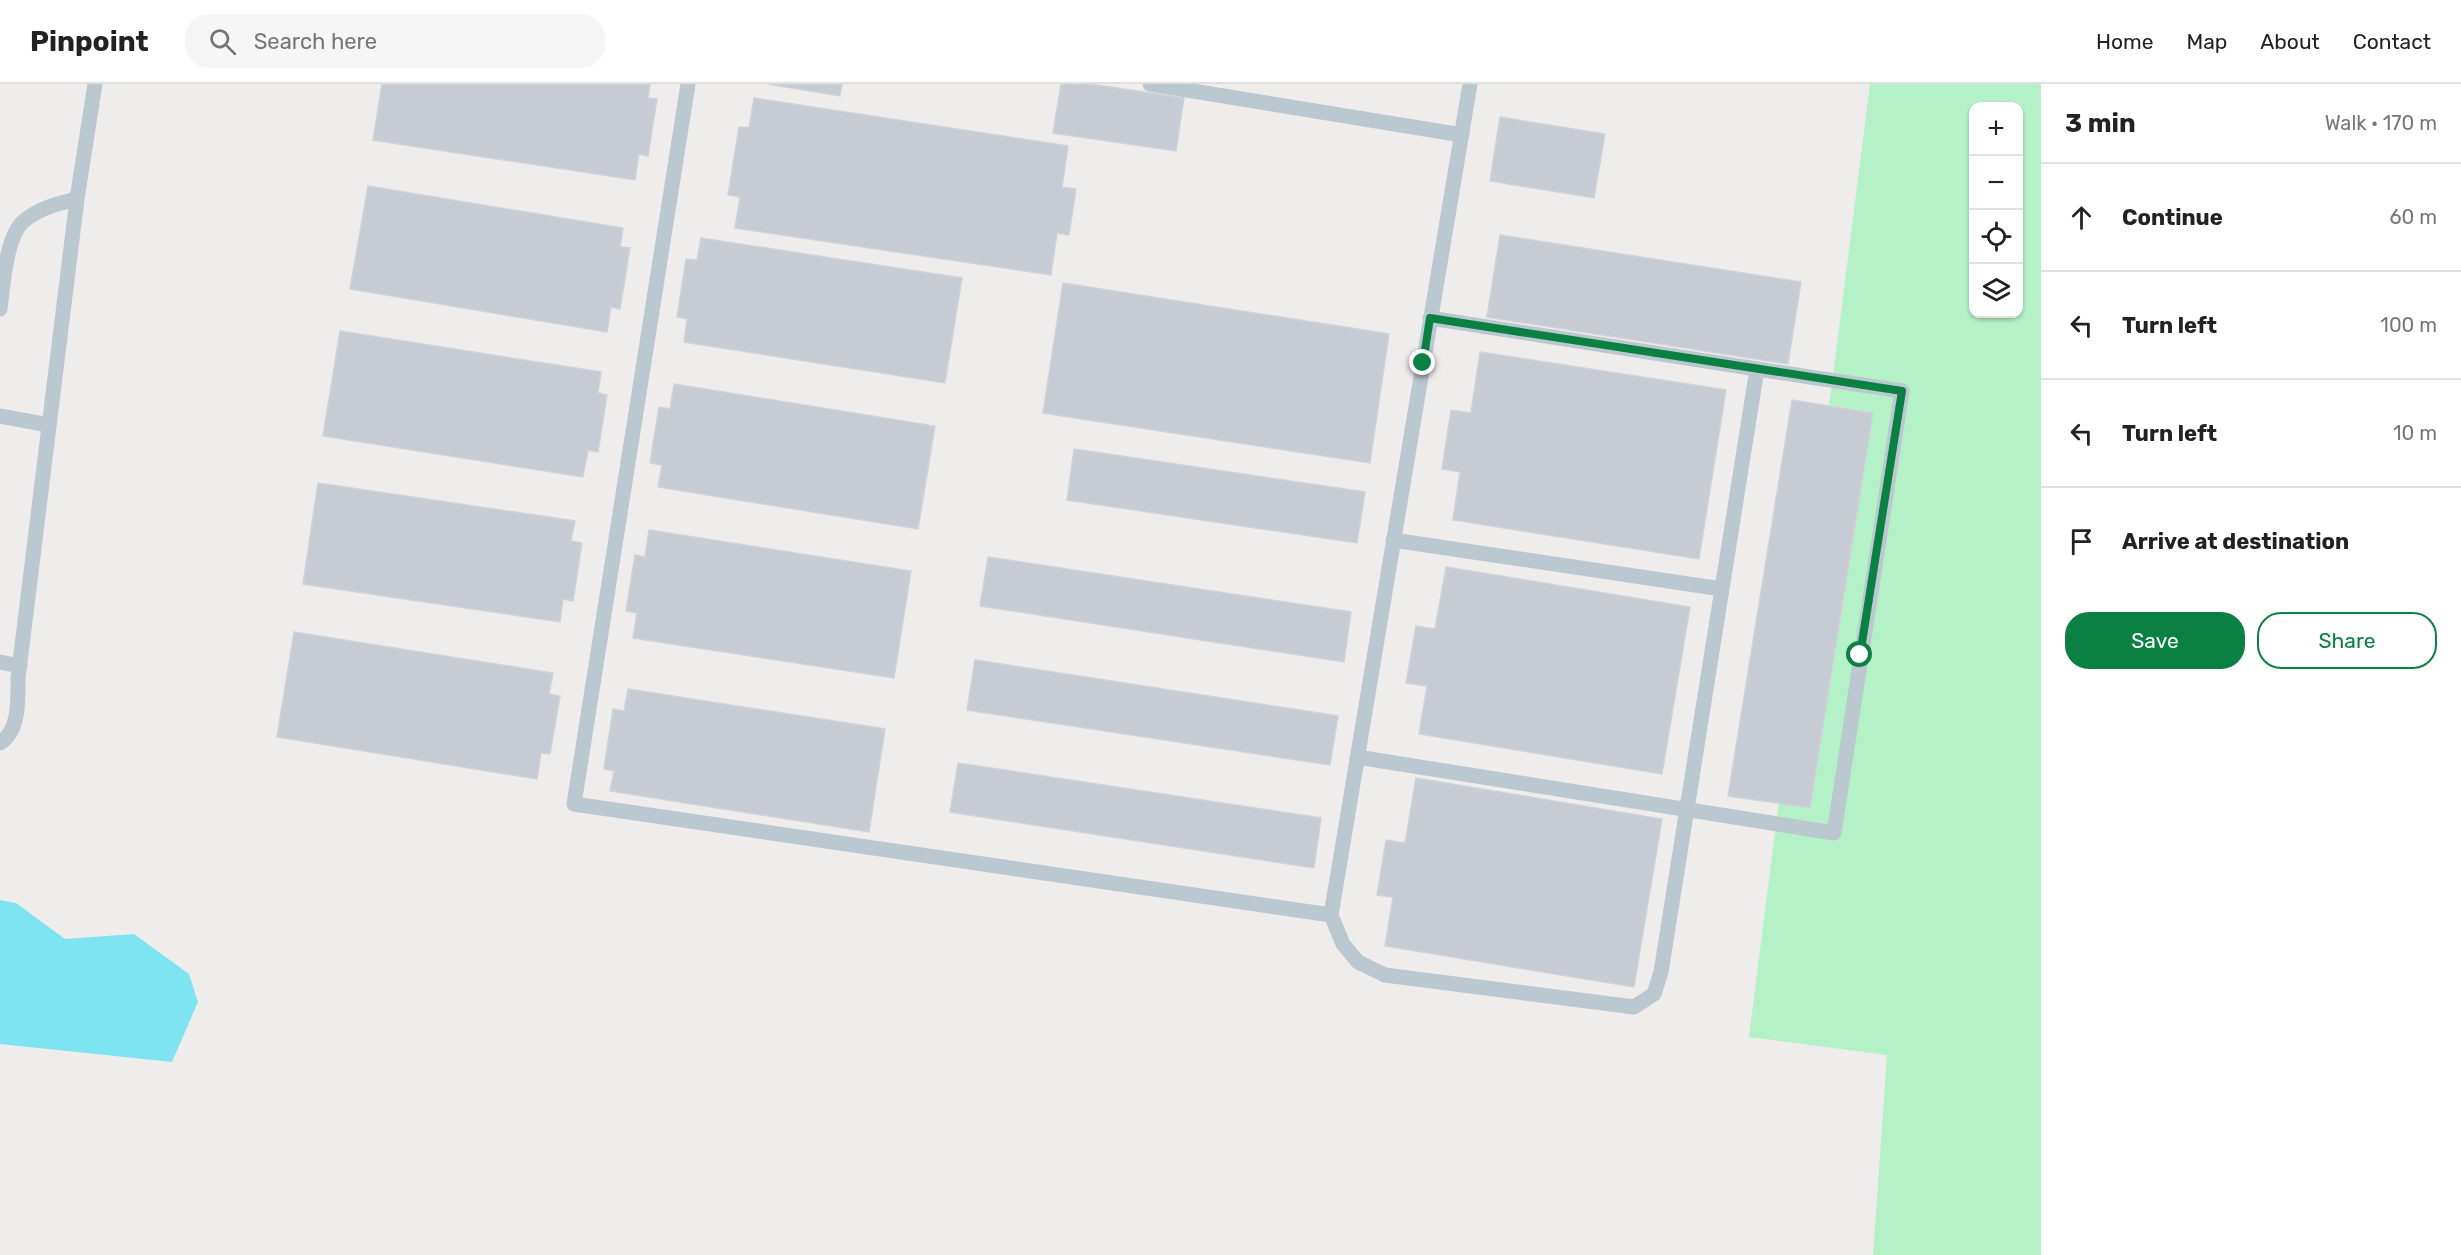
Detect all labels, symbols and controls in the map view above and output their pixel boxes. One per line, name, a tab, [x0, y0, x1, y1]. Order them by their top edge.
search box	[185, 14, 605, 68]
text: Pinpoint	[30, 25, 149, 58]
icon: search	[206, 25, 239, 58]
text: Search here	[254, 28, 377, 55]
text: Home	[2096, 29, 2153, 54]
text: Map	[2186, 29, 2227, 54]
text: About	[2260, 29, 2320, 54]
text: Contact	[2353, 29, 2431, 54]
map controls	[1969, 102, 2023, 318]
button: +	[1969, 102, 2023, 156]
text: 3 min	[2065, 108, 2136, 139]
text: Walk · 170 m	[2325, 111, 2437, 135]
button: −	[1969, 156, 2023, 210]
icon: ahead	[2065, 201, 2098, 234]
text: Continue	[2122, 204, 2223, 231]
text: 60 m	[2390, 205, 2437, 229]
button: locate	[1969, 210, 2023, 264]
button: layers	[1969, 264, 2023, 318]
icon: left	[2065, 309, 2098, 342]
text: Turn left	[2122, 312, 2217, 339]
text: 100 m	[2380, 313, 2437, 337]
route end	[1409, 349, 1435, 375]
icon: left	[2065, 417, 2098, 450]
text: Turn left	[2122, 420, 2217, 447]
text: 10 m	[2393, 421, 2437, 445]
icon: arrive	[2065, 525, 2098, 558]
text: Arrive at destination	[2122, 528, 2349, 555]
button: Save	[2065, 612, 2245, 669]
button: Share	[2257, 612, 2437, 669]
route start	[1846, 641, 1872, 667]

